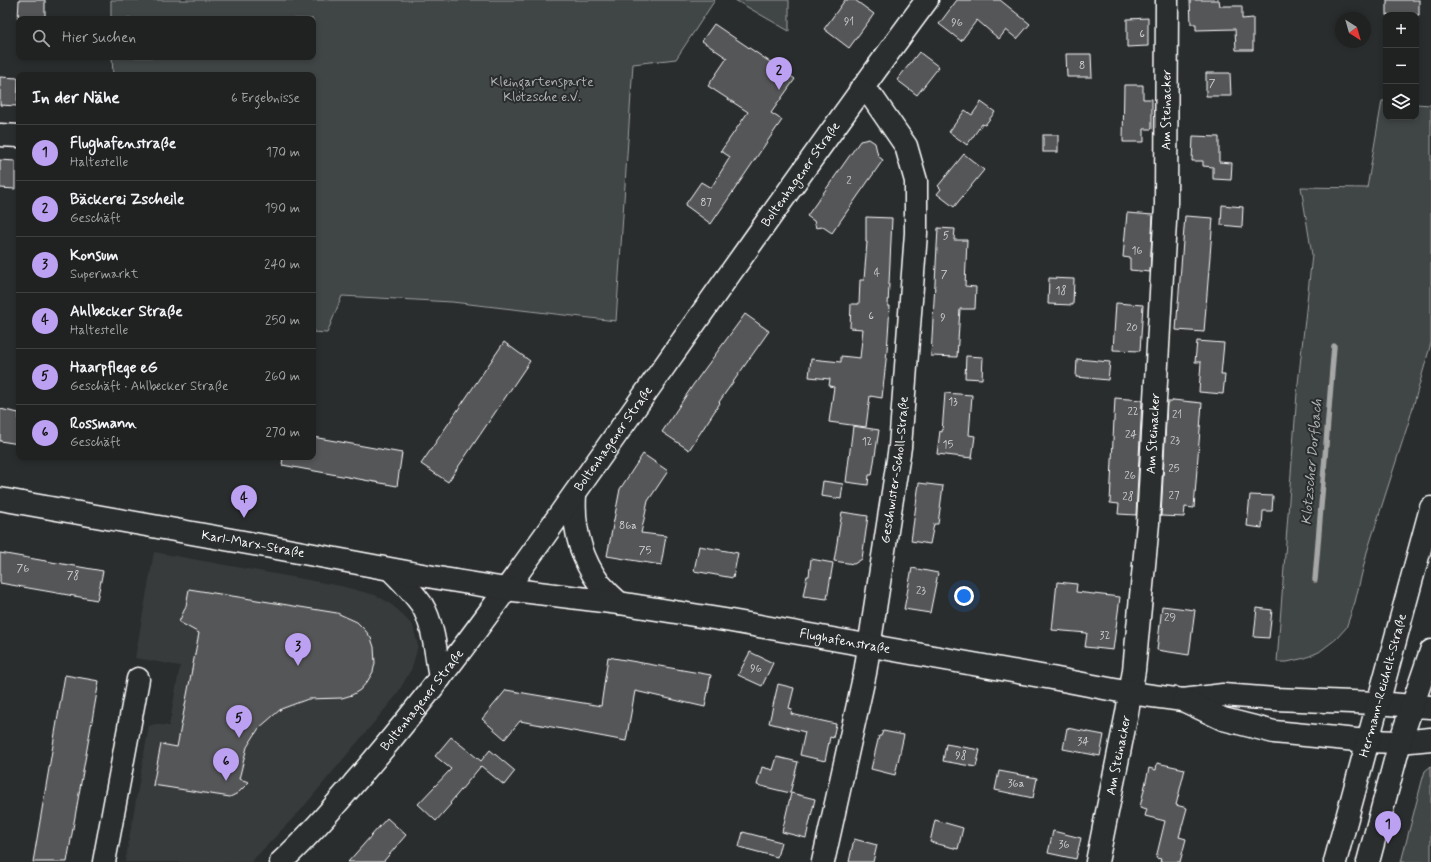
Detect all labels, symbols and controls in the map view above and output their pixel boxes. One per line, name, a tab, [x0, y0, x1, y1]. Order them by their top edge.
north arrow	[1335, 12, 1371, 48]
map controls	[1383, 12, 1419, 120]
button: +	[1383, 12, 1419, 48]
house number: 91	[844, 15, 854, 29]
search box	[16, 16, 316, 60]
house number: 96	[951, 16, 963, 30]
icon: search	[30, 27, 52, 49]
house number: 6	[1139, 27, 1145, 41]
text: Hier suchen	[62, 28, 136, 48]
button: −	[1383, 48, 1419, 84]
pin: 2	[766, 57, 792, 90]
house number: 8	[1079, 59, 1085, 73]
street label: Am Steinacker	[1158, 69, 1175, 150]
park label: Kleingartensparte Klotzsche e.V.	[490, 74, 594, 106]
house number: 7	[1209, 77, 1216, 91]
button: layers	[1383, 84, 1419, 120]
text: In der Nähe	[32, 87, 120, 109]
text: 6 Ergebnisse	[231, 90, 300, 107]
street label: Boltenhagener Straße	[757, 118, 844, 230]
text: Flughafenstraße	[70, 134, 176, 154]
text: 1	[42, 144, 48, 161]
text: 170 m	[266, 144, 300, 161]
text: Haltestelle	[70, 154, 128, 171]
house number: 2	[846, 174, 852, 188]
text: Bäckerei Zscheile	[70, 190, 184, 210]
house number: 87	[700, 196, 712, 210]
text: 2	[42, 200, 48, 217]
text: 190 m	[265, 200, 300, 217]
text: Geschäft	[70, 210, 121, 227]
house number: 5	[943, 229, 950, 243]
house number: 16	[1132, 244, 1143, 258]
text: Konsum	[70, 246, 119, 266]
text: 3	[42, 256, 48, 273]
text: 240 m	[264, 256, 300, 273]
text: Supermarkt	[70, 266, 138, 283]
house number: 4	[874, 266, 881, 280]
house number: 7	[941, 268, 948, 282]
house number: 18	[1056, 284, 1066, 298]
text: Ahlbecker Straße	[70, 302, 183, 322]
house number: 6	[868, 309, 874, 323]
house number: 9	[940, 311, 946, 325]
text: 4	[41, 312, 49, 329]
text: 250 m	[265, 312, 300, 329]
house number: 20	[1126, 321, 1138, 335]
text: Haltestelle	[70, 322, 128, 339]
text: Haarpflege eG	[70, 358, 158, 378]
text: 5	[41, 368, 49, 385]
text: 260 m	[265, 368, 300, 385]
text: Geschäft · Ahlbecker Straße	[70, 378, 228, 395]
street label: Boltenhagener Straße	[570, 382, 656, 495]
street label: Am Steinacker	[1142, 392, 1164, 474]
house number: 13	[948, 395, 958, 409]
street label: Geschwister-Scholl-Straße	[877, 396, 912, 545]
water label: Klotzscher Dorfbach	[1298, 398, 1326, 526]
house number: 22	[1127, 405, 1139, 419]
house number: 21	[1172, 408, 1182, 422]
text: Rossmann	[70, 414, 137, 434]
text: 6	[42, 424, 48, 441]
text: 270 m	[265, 424, 300, 441]
house number: 24	[1125, 428, 1137, 442]
text: Geschäft	[70, 434, 121, 451]
house number: 23	[1170, 434, 1180, 448]
house number: 12	[862, 435, 873, 449]
house number: 15	[943, 438, 954, 452]
house number: 25	[1168, 462, 1180, 476]
house number: 26	[1124, 469, 1136, 483]
pin: 4	[231, 485, 257, 518]
house number: 27	[1169, 489, 1180, 503]
house number: 28	[1122, 490, 1134, 504]
house number: 86a	[619, 519, 637, 533]
street label: Karl-Marx-Straße	[200, 526, 306, 562]
house number: 75	[639, 544, 651, 558]
house number: 76	[17, 562, 29, 576]
house number: 78	[67, 569, 79, 583]
house number: 23	[916, 584, 926, 598]
your location	[954, 586, 974, 606]
house number: 29	[1164, 611, 1176, 625]
street label: Hermann-Reichelt-Straße	[1355, 612, 1410, 759]
street label: Flughafenstraße	[798, 625, 892, 658]
house number: 32	[1100, 629, 1111, 643]
pin: 3	[285, 633, 311, 666]
street label: Boltenhagener Straße	[377, 646, 467, 754]
house number: 96	[750, 662, 762, 676]
pin: 5	[226, 705, 252, 738]
street label: Am Steinacker	[1102, 713, 1135, 797]
house number: 34	[1077, 735, 1089, 749]
pin: 6	[213, 748, 239, 781]
house number: 98	[955, 749, 967, 763]
house number: 36a	[1008, 777, 1025, 791]
pin: 1	[1375, 811, 1401, 844]
house number: 36	[1058, 838, 1070, 852]

